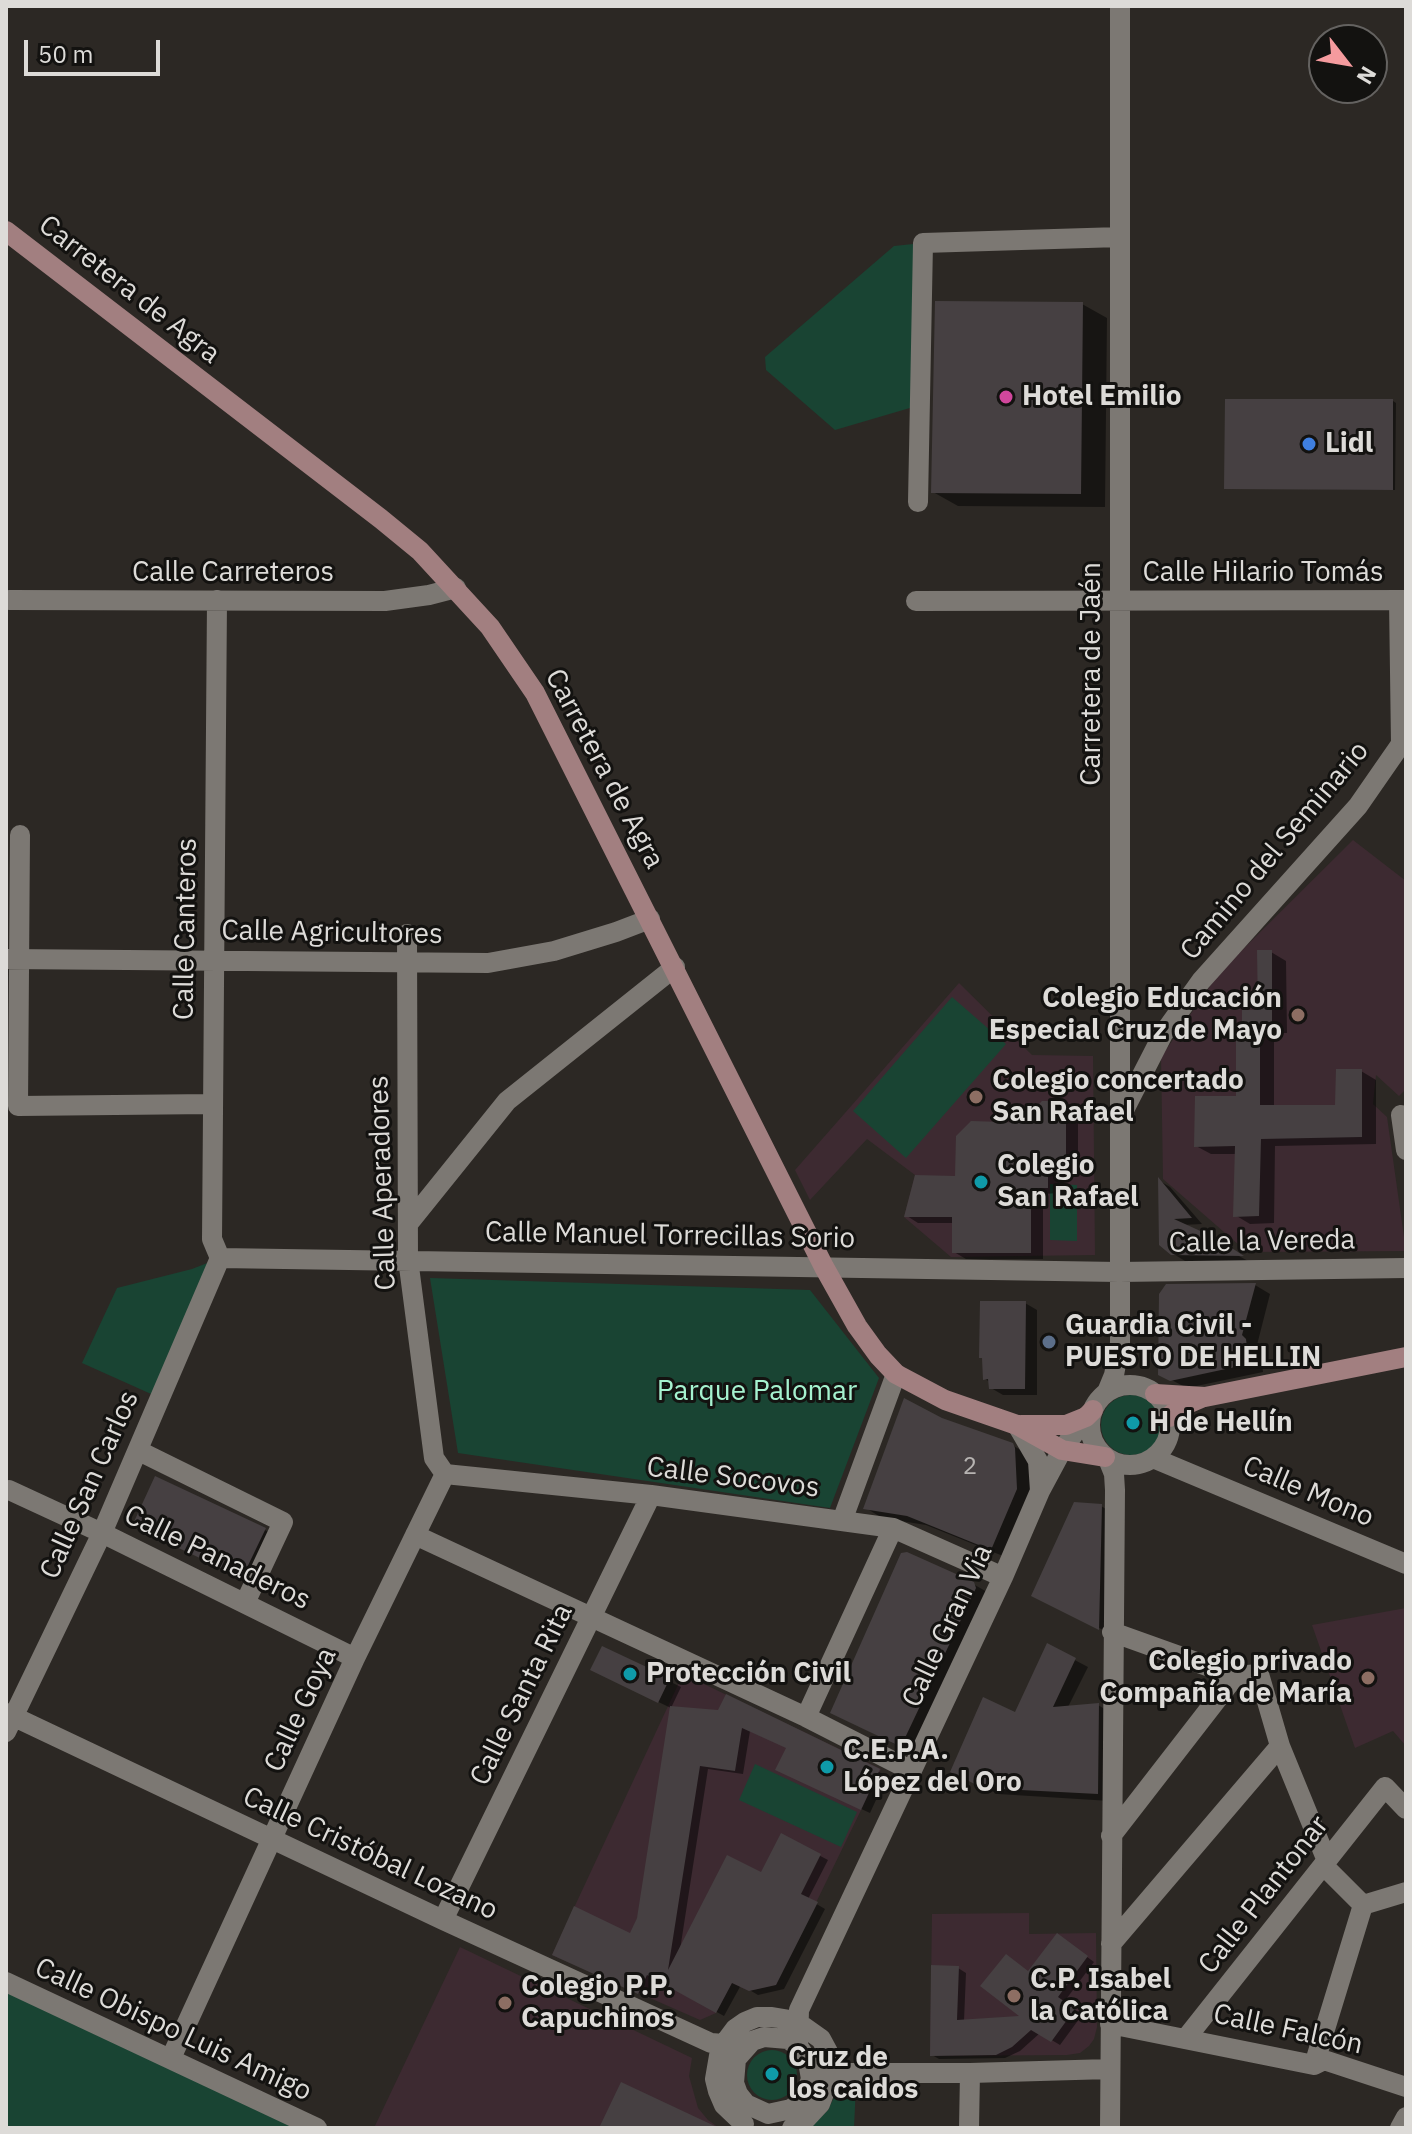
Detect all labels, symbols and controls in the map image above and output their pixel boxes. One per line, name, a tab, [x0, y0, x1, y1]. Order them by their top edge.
scale bar	[28, 24, 164, 74]
north arrow	[1308, 24, 1388, 104]
text: 50 m	[38, 38, 93, 70]
text: N	[1351, 61, 1384, 90]
street label: Carretera de Agra	[32, 209, 226, 371]
place label: Hotel Emilio	[1022, 380, 1182, 414]
marker: Hotel Emilio	[997, 388, 1015, 406]
place label: Lidl	[1325, 427, 1373, 461]
marker: Lidl	[1300, 435, 1318, 453]
street label: Calle Carreteros	[132, 556, 334, 590]
street label: Calle Hilario Tomás	[1142, 556, 1384, 590]
street label: Carretera de Jaén	[1075, 562, 1109, 786]
street label: Carretera de Agra	[537, 664, 671, 874]
street label: Camino del Seminario	[1174, 735, 1376, 967]
street label: Calle Canteros	[168, 838, 204, 1020]
street label: Calle Agricultores	[221, 914, 443, 952]
place label: Colegio Educación Especial Cruz de Mayo	[989, 982, 1282, 1048]
marker: Colegio Educación Especial Cruz de Mayo	[1289, 1006, 1307, 1024]
place label: Colegio concertado San Rafael	[992, 1064, 1244, 1130]
street label: Calle Aperadores	[362, 1075, 404, 1291]
marker: Colegio concertado San Rafael	[967, 1088, 985, 1106]
place label: Colegio San Rafael	[997, 1149, 1138, 1215]
marker: Colegio San Rafael	[972, 1173, 990, 1191]
street label: Calle Manuel Torrecillas Sorio	[485, 1216, 855, 1256]
street label: Calle la Vereda	[1168, 1224, 1356, 1260]
place label: Guardia Civil - PUESTO DE HELLIN	[1065, 1309, 1321, 1375]
marker: Guardia Civil - PUESTO DE HELLIN	[1040, 1333, 1058, 1351]
park label: Parque Palomar	[657, 1375, 857, 1409]
street label: Calle San Carlos	[33, 1386, 147, 1584]
place label: H de Hellín	[1149, 1406, 1293, 1440]
marker: H de Hellín	[1124, 1414, 1142, 1432]
street label: Calle Mono	[1237, 1449, 1379, 1535]
street label: Calle Socovos	[645, 1451, 821, 1505]
house number: 2	[963, 1453, 977, 1481]
street label: Calle Panaderos	[118, 1498, 316, 1618]
street label: Calle Gran Via	[896, 1539, 1000, 1713]
street label: Calle Santa Rita	[464, 1599, 580, 1791]
street label: Calle Goya	[258, 1643, 344, 1777]
place label: Colegio privado Compañía de María	[1099, 1645, 1352, 1711]
place label: Protección Civil	[646, 1657, 851, 1691]
marker: Protección Civil	[621, 1665, 639, 1683]
marker: Colegio privado Compañía de María	[1359, 1669, 1377, 1687]
place label: C.E.P.A. López del Oro	[843, 1734, 1022, 1800]
marker: C.E.P.A. López del Oro	[818, 1758, 836, 1776]
street label: Calle Cristóbal Lozano	[237, 1780, 503, 1928]
street label: Calle Plantonar	[1192, 1809, 1336, 1981]
street label: Calle Obispo Luis Amigo	[29, 1951, 317, 2109]
place label: C.P. Isabel la Católica	[1030, 1963, 1171, 2029]
place label: Colegio P.P. Capuchinos	[521, 1970, 675, 2036]
marker: C.P. Isabel la Católica	[1005, 1987, 1023, 2005]
marker: Colegio P.P. Capuchinos	[496, 1994, 514, 2012]
street label: Calle Falcón	[1210, 1998, 1366, 2062]
place label: Cruz de los caidos	[788, 2041, 918, 2107]
marker: Cruz de los caidos	[763, 2065, 781, 2083]

